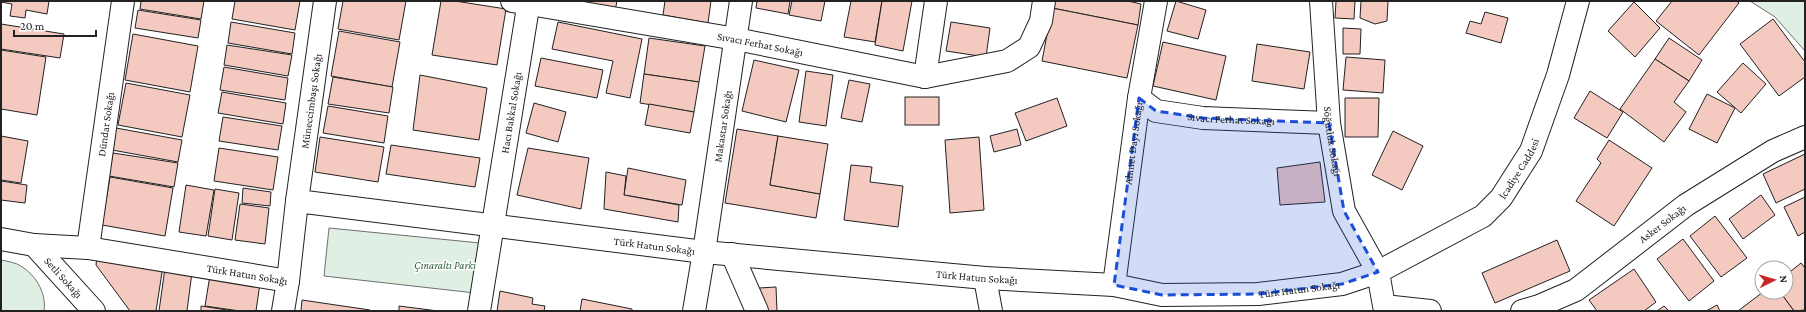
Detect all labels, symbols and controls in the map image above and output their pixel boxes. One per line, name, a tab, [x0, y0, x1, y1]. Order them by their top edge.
scale bar	[14, 12, 96, 38]
text: 20 m	[20, 19, 45, 33]
street label: Sıvacı Ferhat Sokağı	[716, 30, 804, 59]
street label: Müneccimbaşı Sokağı	[298, 53, 324, 149]
street label: Hacı Bakkal Sokağı	[499, 71, 524, 154]
street label: Makastar Sokağı	[711, 89, 734, 163]
street label: Dündar Sokağı	[95, 91, 117, 157]
street label: Ahmet Dayı Sokağı	[1121, 101, 1145, 185]
street label: Söğütlük Sokağı	[1322, 106, 1344, 177]
street label: Sıvacı Ferhat Sokağı	[1187, 110, 1275, 128]
street label: İcadiye Caddesi	[1496, 136, 1541, 201]
street label: Asker Sokağı	[1636, 202, 1688, 245]
street label: Türk Hatun Sokağı	[613, 235, 696, 258]
street label: Setli Sokağı	[42, 255, 85, 300]
park label: Çınaraltı Parkı	[414, 259, 476, 272]
north arrow	[1754, 260, 1794, 300]
street label: Türk Hatun Sokağı	[206, 262, 289, 287]
street label: Türk Hatun Sokağı	[935, 267, 1018, 287]
text: N	[1778, 275, 1790, 284]
street label: Türk Hatun Sokağı	[1258, 278, 1341, 300]

